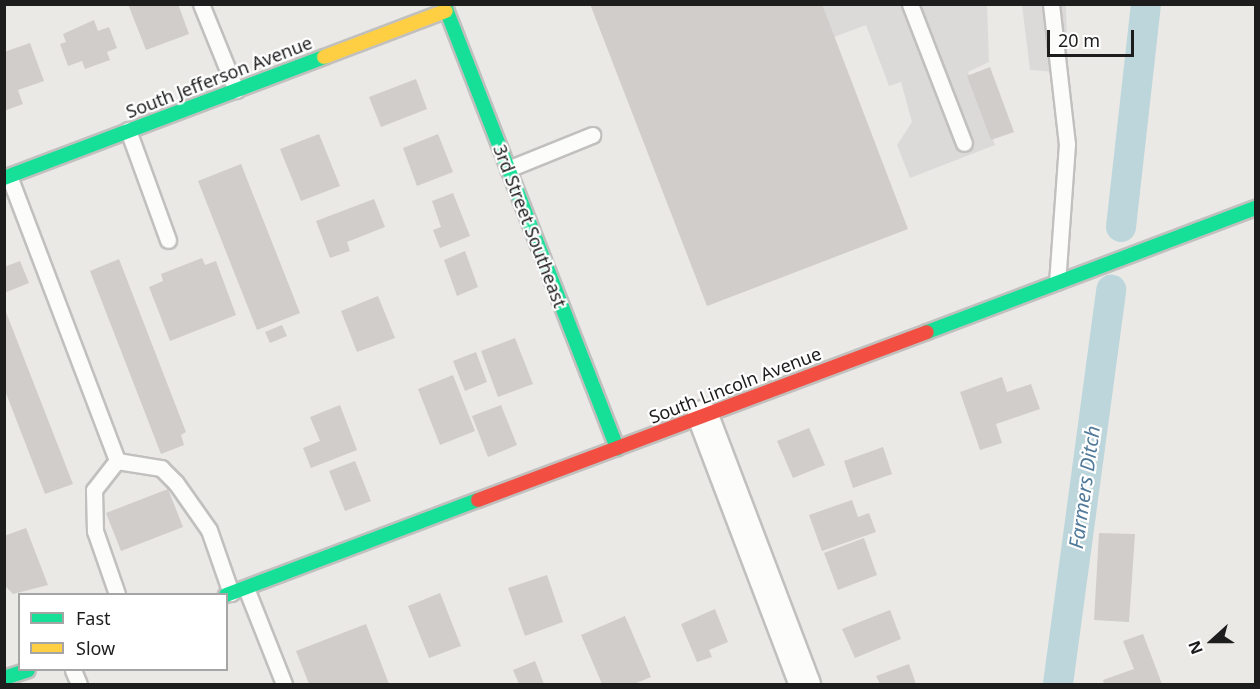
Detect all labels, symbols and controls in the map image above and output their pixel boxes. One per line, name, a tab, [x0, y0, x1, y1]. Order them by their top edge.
scale bar	[1050, 18, 1137, 56]
text: 20 m	[1058, 28, 1100, 52]
street label: South Jefferson Avenue	[123, 31, 315, 123]
street label: 3rd Street Southeast	[489, 141, 571, 311]
street label: South Lincoln Avenue	[646, 342, 824, 428]
water label: Farmers Ditch	[1063, 424, 1105, 550]
legend	[18, 593, 228, 671]
text: Fast	[76, 606, 111, 630]
north arrow	[1182, 611, 1242, 671]
text: Slow	[76, 636, 115, 660]
text: N	[1183, 637, 1208, 657]

